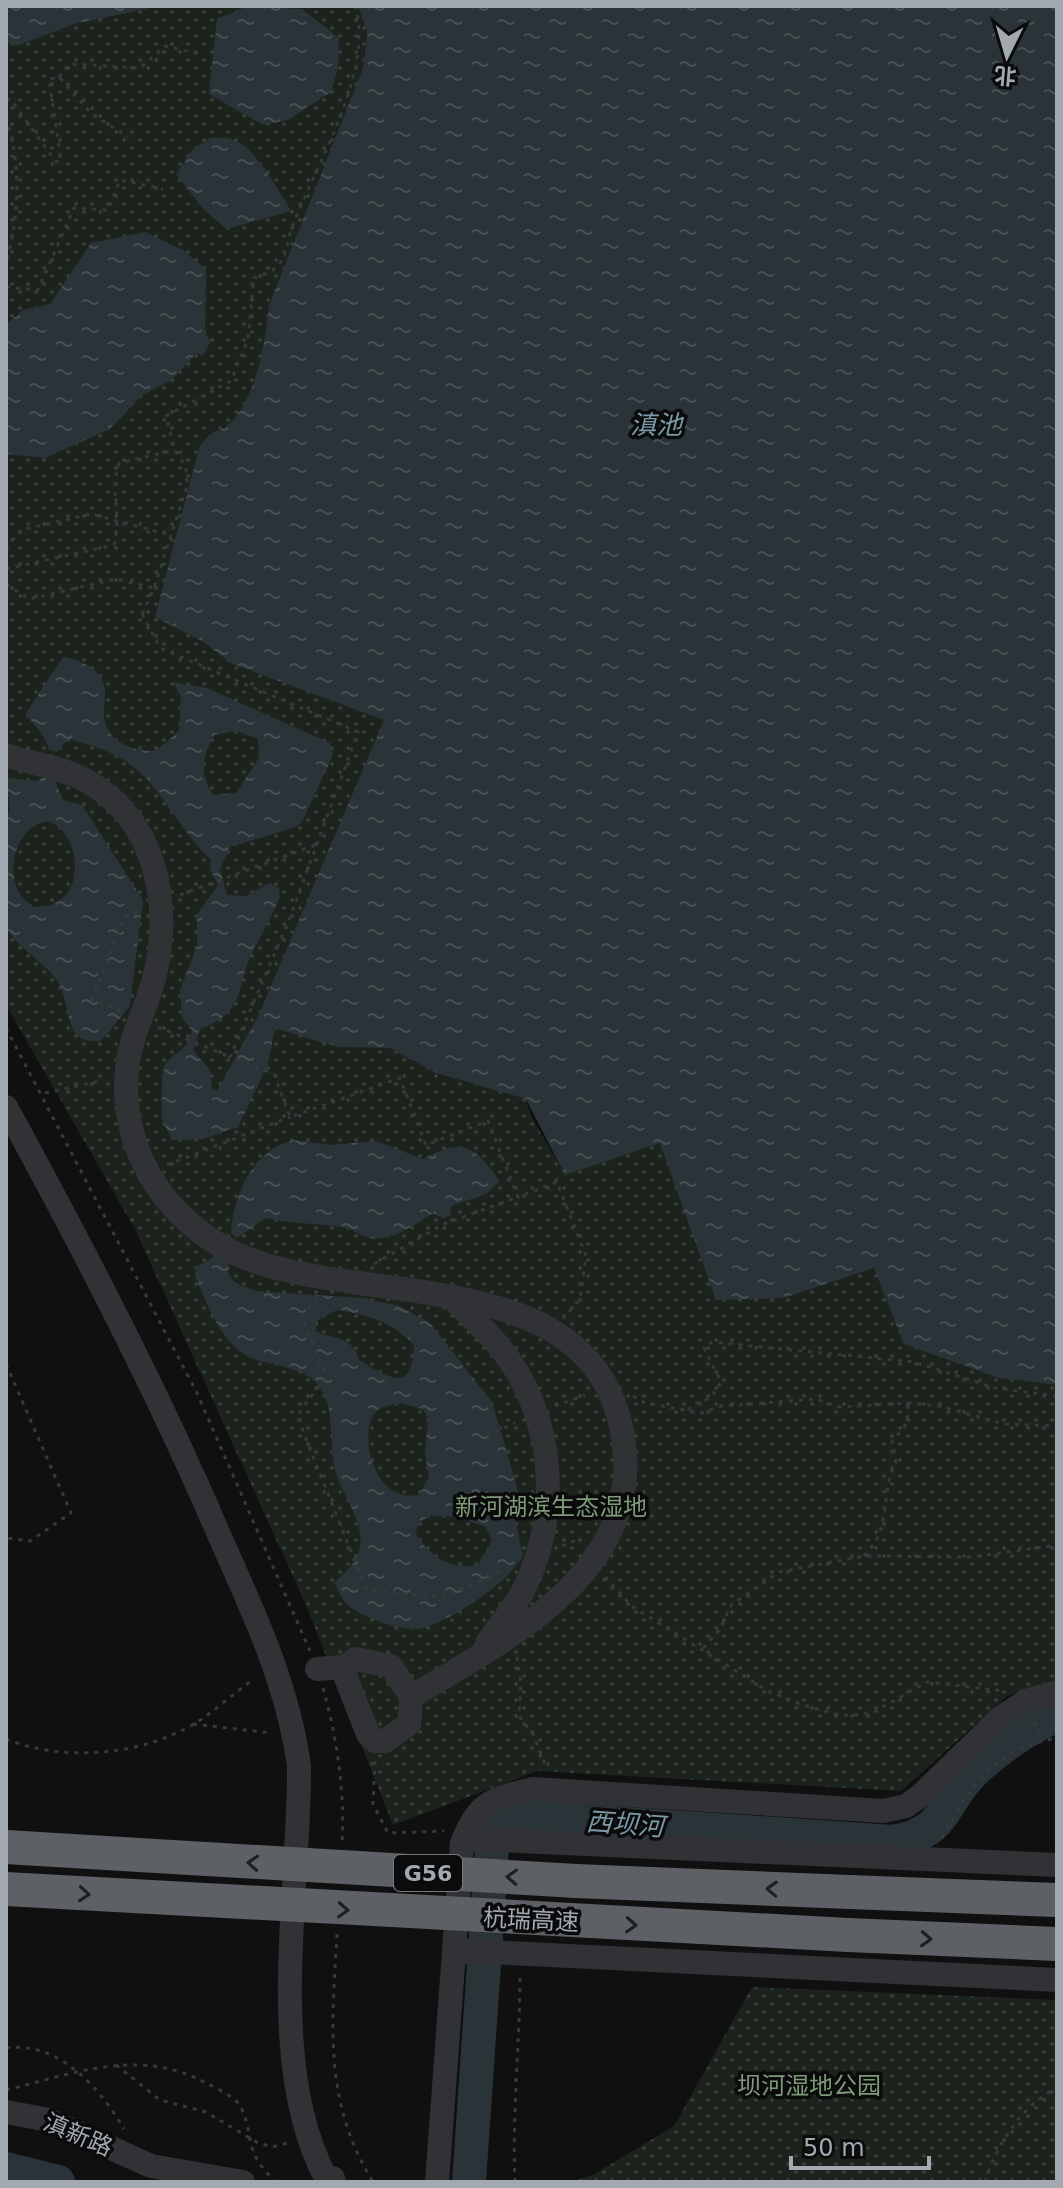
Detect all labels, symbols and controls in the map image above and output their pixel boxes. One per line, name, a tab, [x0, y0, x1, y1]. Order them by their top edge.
north arrow	[967, 16, 1047, 96]
text: 北	[993, 62, 1017, 89]
water label: 滇池	[630, 410, 685, 440]
park label: 新河湖滨生态湿地	[455, 1493, 647, 1521]
water label: 西坝河	[585, 1806, 670, 1842]
one-way arrow	[246, 1855, 259, 1872]
road number: G56	[394, 1855, 462, 1891]
one-way arrow	[505, 1869, 518, 1886]
one-way arrow	[765, 1880, 778, 1897]
one-way arrow	[78, 1885, 91, 1902]
one-way arrow	[337, 1901, 350, 1918]
street label: 杭瑞高速	[482, 1904, 580, 1936]
one-way arrow	[625, 1916, 638, 1933]
one-way arrow	[920, 1930, 933, 1947]
park label: 坝河湿地公园	[737, 2072, 881, 2100]
street label: 滇新路	[39, 2108, 117, 2162]
scale bar	[791, 2120, 929, 2170]
text: 50 m	[803, 2134, 865, 2162]

